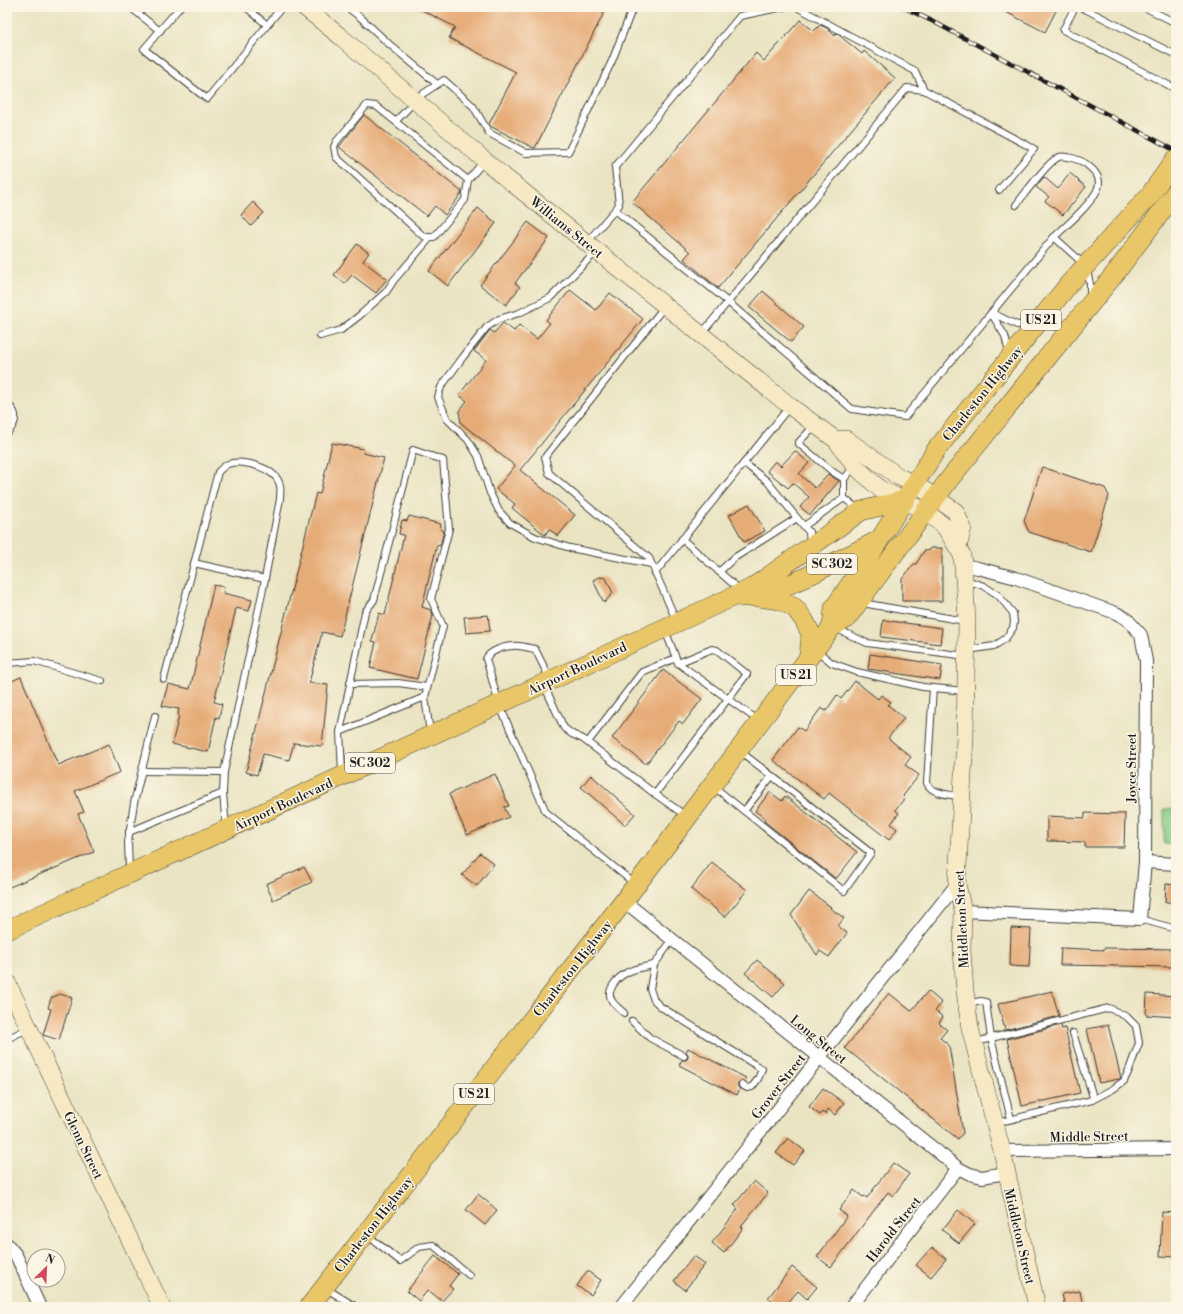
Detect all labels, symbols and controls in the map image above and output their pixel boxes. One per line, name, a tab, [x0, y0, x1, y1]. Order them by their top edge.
street label: Williams Street	[526, 193, 606, 262]
road number: US 21	[1021, 310, 1061, 330]
street label: Charleston Highway	[939, 342, 1027, 445]
road number: SC 302	[807, 554, 857, 574]
street label: Airport Boulevard	[524, 639, 630, 699]
road number: US 21	[776, 665, 816, 685]
street label: Joyce Street	[1124, 733, 1140, 804]
road number: SC 302	[345, 753, 395, 773]
street label: Airport Boulevard	[230, 775, 336, 835]
street label: Middleton Street	[951, 869, 973, 969]
street label: Charleston Highway	[530, 917, 616, 1020]
street label: Long Street	[787, 1012, 850, 1068]
street label: Grover Street	[748, 1050, 810, 1122]
road number: US 21	[454, 1084, 494, 1104]
street label: Glenn Street	[60, 1109, 107, 1182]
street label: Middle Street	[1049, 1128, 1129, 1146]
street label: Charleston Highway	[331, 1173, 417, 1276]
street label: Middleton Street	[1000, 1186, 1038, 1286]
street label: Harold Street	[863, 1193, 925, 1266]
north arrow	[26, 1248, 66, 1288]
text: N	[43, 1252, 57, 1268]

